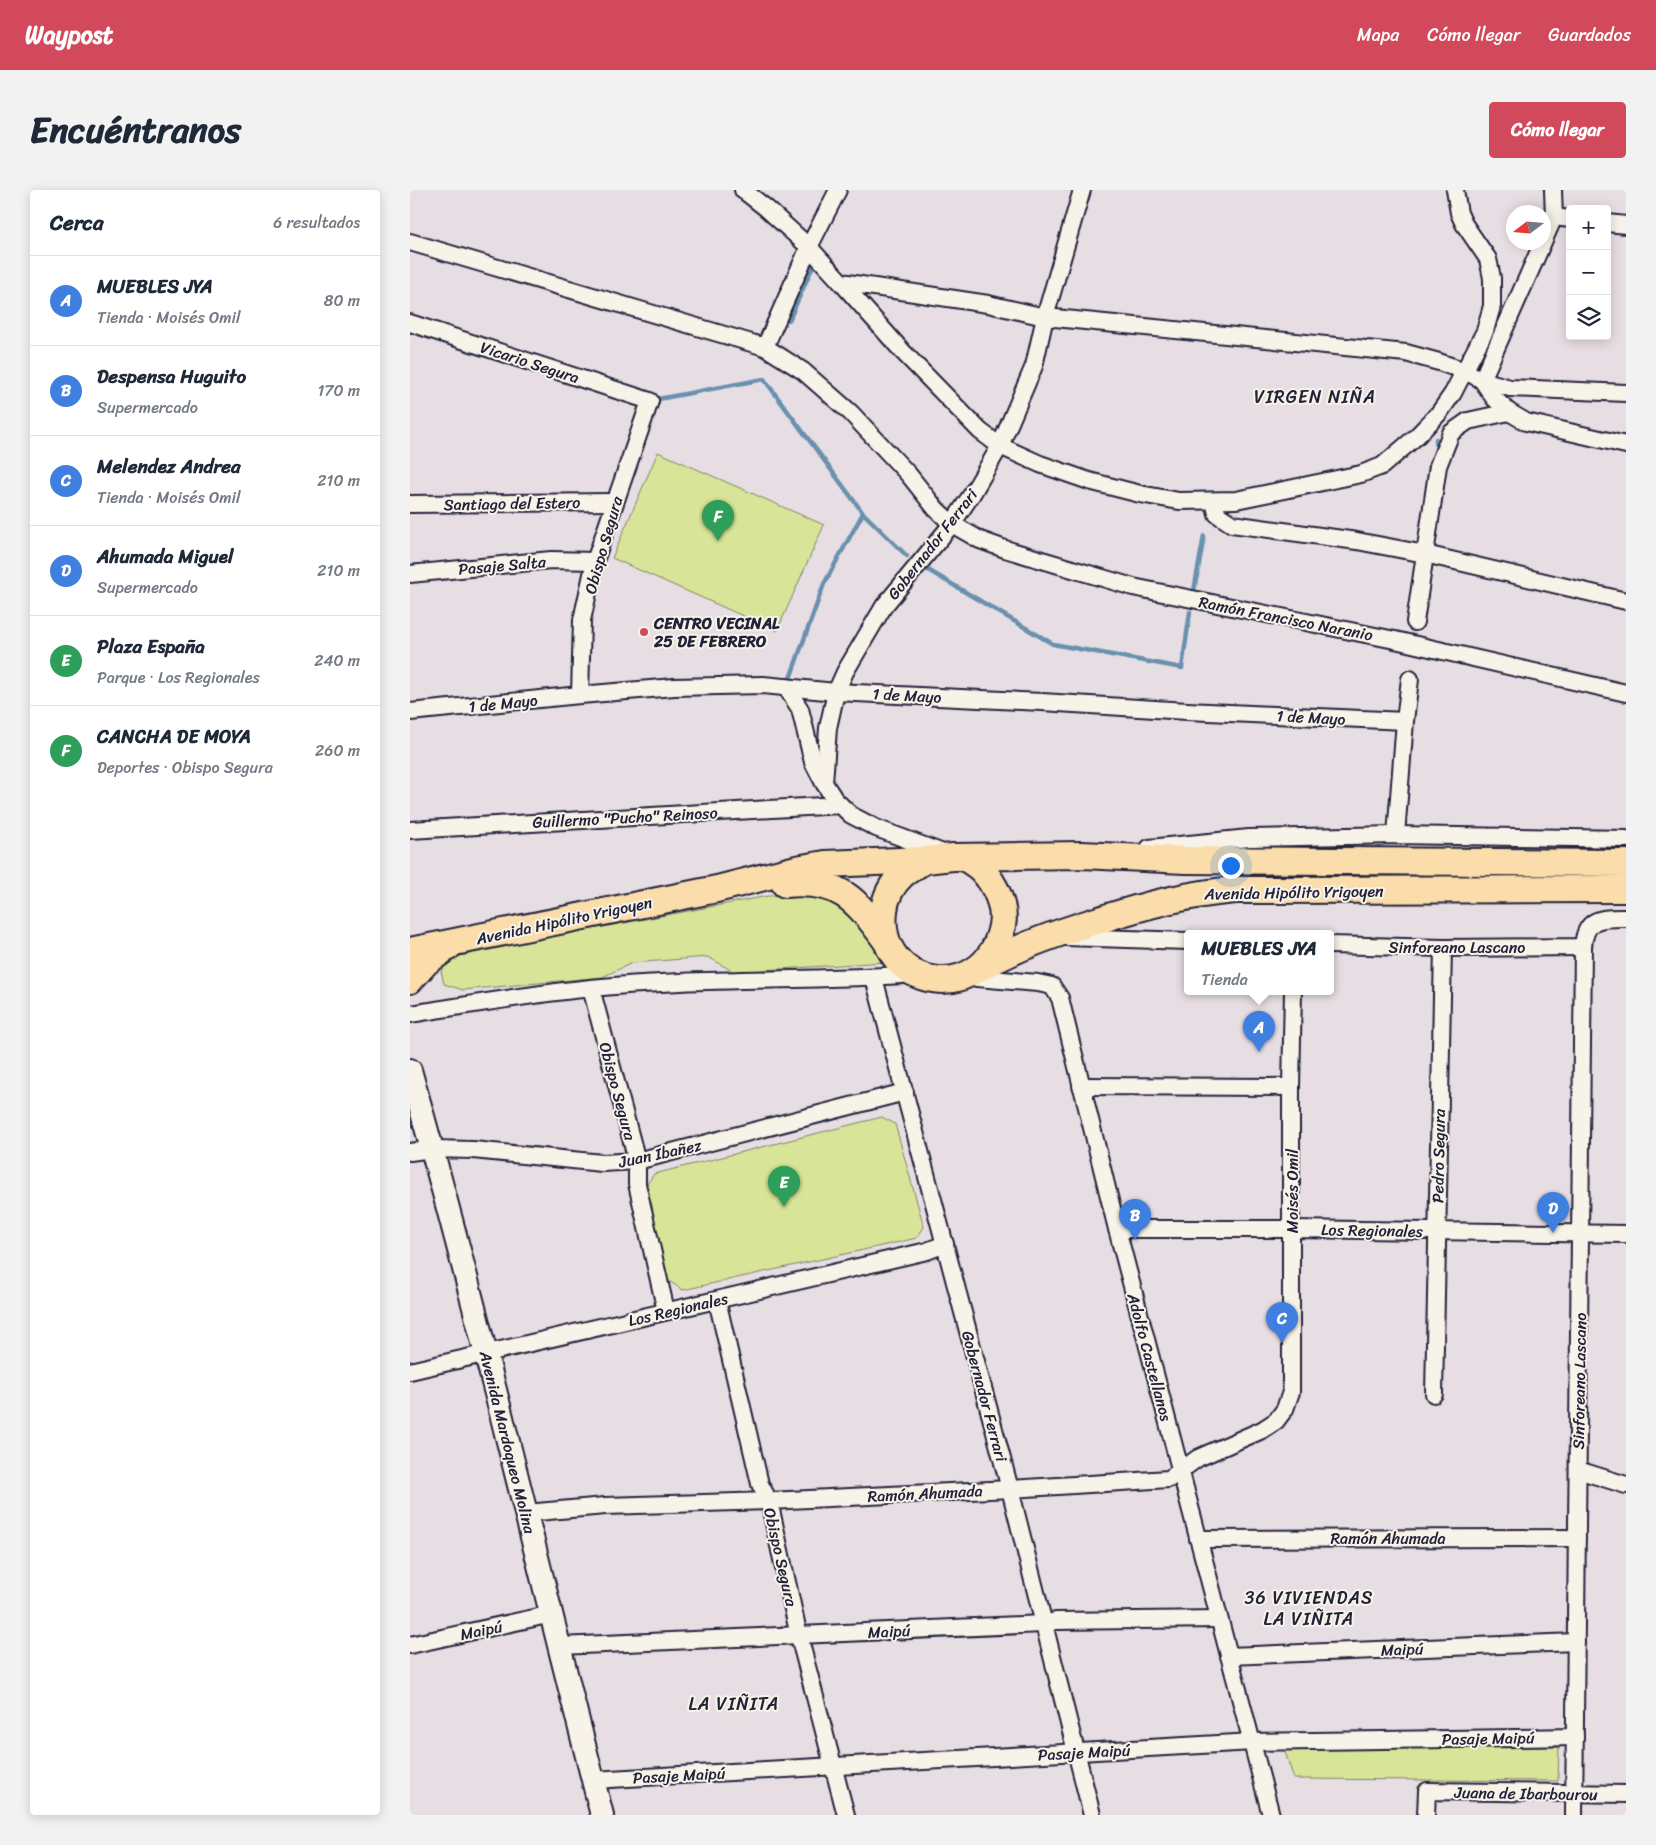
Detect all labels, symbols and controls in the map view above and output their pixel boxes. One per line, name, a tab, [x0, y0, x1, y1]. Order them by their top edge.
text: Waypost	[25, 14, 113, 56]
text: Mapa	[1357, 19, 1399, 51]
text: Cómo llegar	[1427, 19, 1520, 51]
text: Guardados	[1548, 19, 1631, 51]
text: Encuéntranos	[30, 99, 241, 161]
button: Cómo llegar	[1489, 102, 1626, 158]
text: Cerca	[50, 204, 104, 242]
north arrow	[1506, 205, 1551, 250]
map controls	[1566, 205, 1611, 340]
button: +	[1566, 205, 1611, 250]
text: 6 resultados	[273, 208, 360, 237]
button: −	[1566, 250, 1611, 295]
text: MUEBLES JYA	[97, 270, 213, 303]
text: A	[61, 286, 71, 315]
text: 80 m	[324, 286, 360, 315]
button: layers	[1566, 295, 1611, 340]
text: Tienda · Moisés Omil	[97, 303, 241, 332]
street label: Vicario Segura	[477, 333, 583, 392]
text: Despensa Huguito	[97, 360, 246, 393]
text: B	[61, 376, 71, 405]
text: 170 m	[317, 376, 360, 405]
district label: VIRGEN NIÑA	[1254, 381, 1376, 413]
text: Supermercado	[97, 393, 198, 422]
text: Melendez Andrea	[97, 450, 241, 483]
text: C	[61, 466, 71, 495]
text: 210 m	[317, 466, 360, 495]
street label: Gobernador Ferrari	[879, 482, 986, 606]
text: Tienda · Moisés Omil	[97, 483, 241, 512]
street label: Santiago del Estero	[443, 488, 581, 519]
street label: Obispo Segura	[576, 492, 632, 598]
pin: F	[702, 500, 734, 541]
text: Ahumada Miguel	[97, 540, 233, 573]
street label: Pasaje Salta	[457, 547, 548, 584]
text: D	[61, 556, 71, 585]
text: 210 m	[317, 556, 360, 585]
text: Supermercado	[97, 573, 198, 602]
street label: Ramón Francisco Naranio	[1196, 587, 1375, 650]
place label: CENTRO VECINAL 25 DE FEBRERO	[653, 609, 780, 656]
marker: CENTRO VECINAL 25 DE FEBRERO	[638, 626, 650, 638]
text: Plaza España	[97, 630, 205, 663]
text: E	[62, 646, 70, 675]
text: 240 m	[314, 646, 360, 675]
text: Parque · Los Regionales	[97, 663, 260, 692]
street label: 1 de Mayo	[872, 679, 942, 712]
street label: 1 de Mayo	[467, 685, 539, 722]
street label: 1 de Mayo	[1276, 701, 1346, 734]
text: CANCHA DE MOYA	[97, 720, 251, 753]
text: F	[62, 736, 70, 765]
text: 260 m	[315, 736, 360, 765]
text: Deportes · Obispo Segura	[97, 753, 273, 782]
street label: Guillermo "Pucho" Reinoso	[532, 798, 718, 837]
your location	[1218, 853, 1244, 879]
street label: Avenida Hipólito Yrigoyen	[1203, 876, 1384, 909]
street label: Avenida Hipólito Yrigoyen	[472, 888, 655, 954]
popup	[1184, 930, 1334, 995]
text: MUEBLES JYA	[1201, 932, 1317, 965]
street label: Sinforeano Lascano	[1389, 933, 1525, 962]
text: Tienda	[1201, 965, 1248, 994]
pin: A	[1243, 1011, 1275, 1052]
street label: Obispo Segura	[590, 1039, 645, 1144]
street label: Pedro Segura	[1423, 1108, 1454, 1203]
street label: Juan Ibañez	[615, 1130, 705, 1177]
street label: Moisés Omil	[1278, 1148, 1307, 1233]
pin: E	[768, 1166, 800, 1207]
pin: D	[1537, 1192, 1569, 1233]
pin: B	[1119, 1199, 1151, 1240]
street label: Los Regionales	[1321, 1215, 1424, 1246]
street label: Los Regionales	[625, 1284, 732, 1335]
street label: Adolfo Castellanos	[1118, 1289, 1181, 1425]
pin: C	[1266, 1302, 1298, 1343]
street label: Sinforeano Lascano	[1564, 1312, 1595, 1450]
street label: Gobernador Ferrari	[953, 1327, 1016, 1466]
street label: Avenida Mardoqueo Molina	[471, 1347, 544, 1538]
street label: Ramón Ahumada	[867, 1476, 983, 1511]
street label: Obispo Segura	[755, 1505, 806, 1610]
street label: Ramón Ahumada	[1330, 1524, 1446, 1553]
district label: 36 VIVIENDAS LA VIÑITA	[1245, 1582, 1373, 1635]
street label: Maipú	[457, 1612, 505, 1649]
street label: Maipú	[867, 1616, 911, 1647]
street label: Maipú	[1380, 1634, 1424, 1665]
district label: LA VIÑITA	[689, 1688, 779, 1720]
street label: Pasaje Maipú	[1441, 1723, 1535, 1754]
street label: Pasaje Maipú	[1037, 1736, 1132, 1769]
street label: Pasaje Maipú	[632, 1759, 727, 1792]
street label: Juana de Ibarbourou	[1453, 1778, 1598, 1809]

